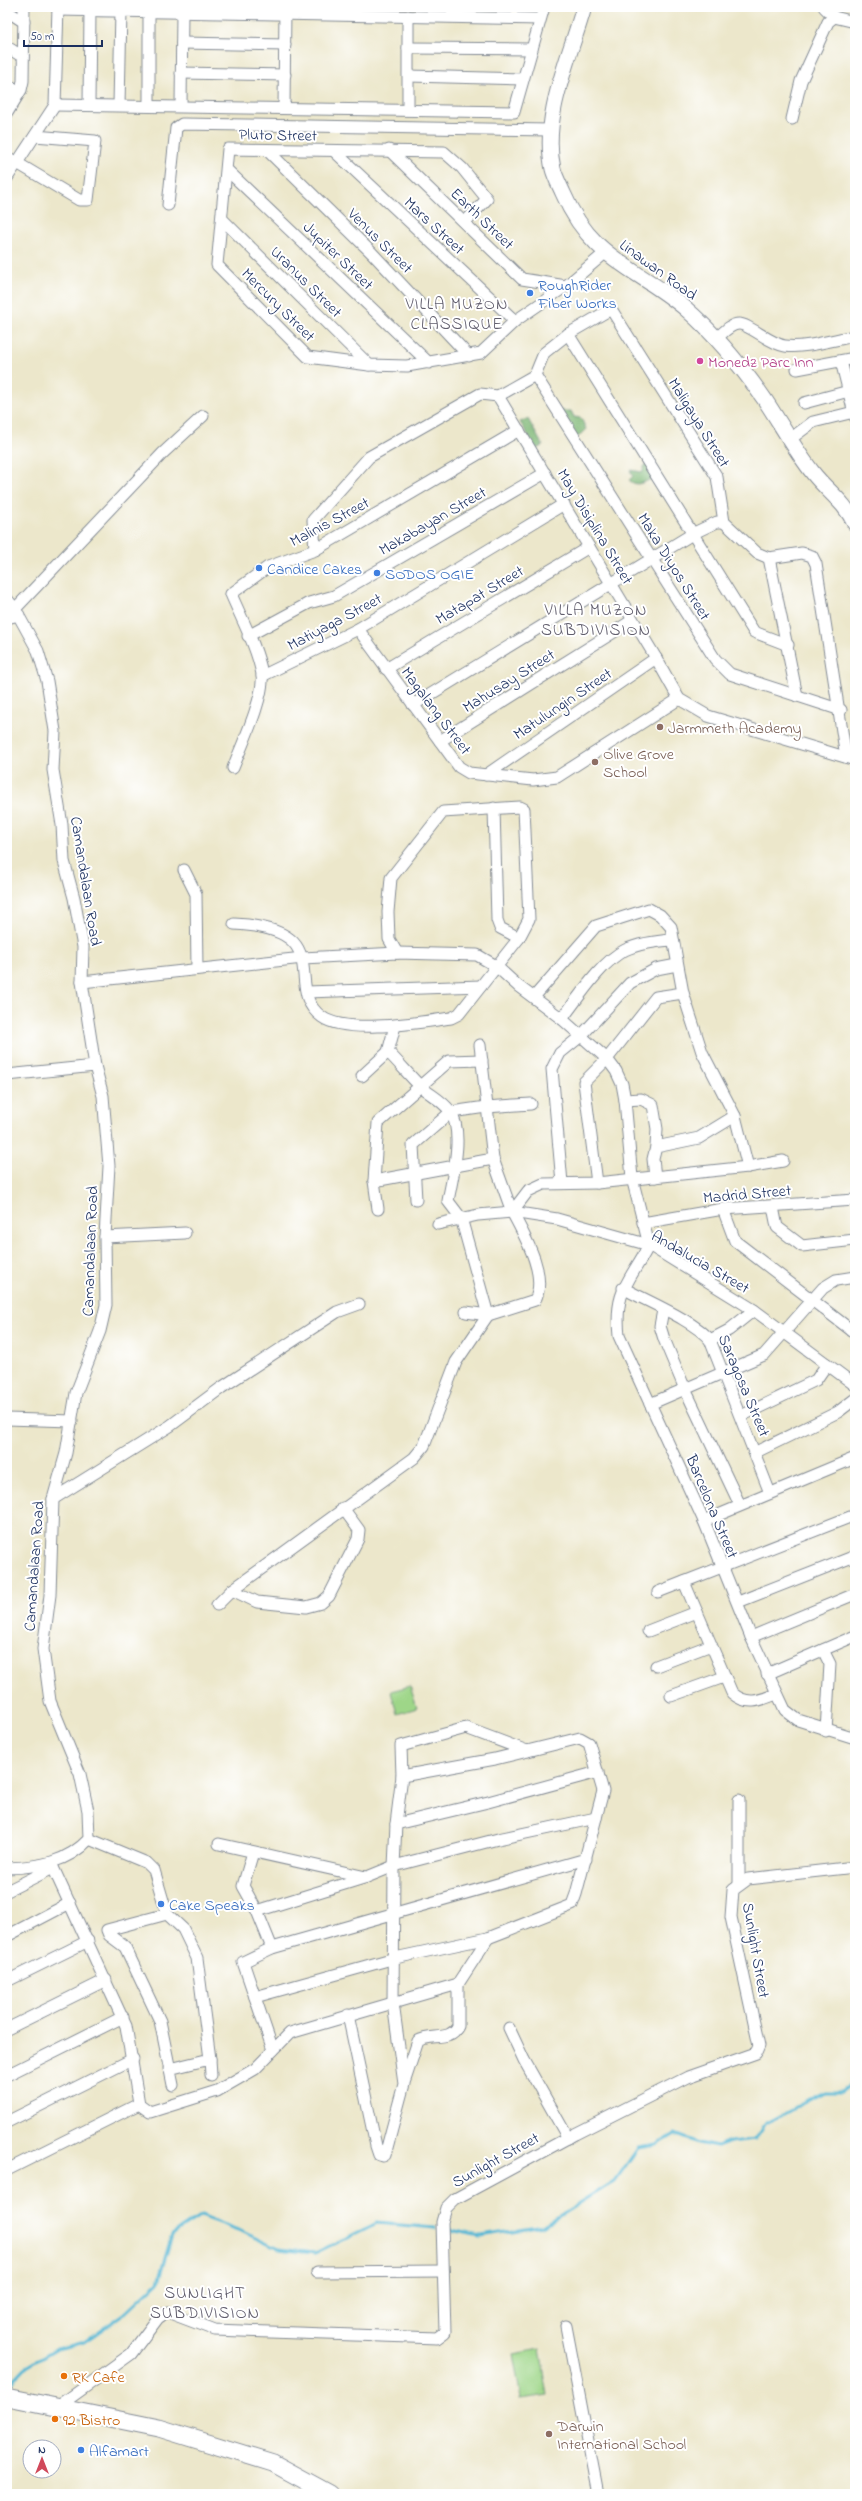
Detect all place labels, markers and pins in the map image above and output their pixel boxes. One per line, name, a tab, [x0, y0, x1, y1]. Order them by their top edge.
place label: RoughRider Fiber Works	[537, 274, 617, 316]
marker: RoughRider Fiber Works	[525, 288, 535, 298]
place label: Monedz Parc Inn	[708, 351, 813, 375]
marker: Monedz Parc Inn	[695, 356, 705, 366]
place label: Candice Cakes	[267, 558, 362, 582]
marker: Candice Cakes	[254, 563, 264, 573]
place label: SODOS OGIE	[385, 563, 474, 587]
marker: SODOS OGIE	[372, 568, 382, 578]
place label: Jarmmeth Academy	[668, 717, 802, 741]
marker: Jarmmeth Academy	[655, 722, 665, 732]
place label: Olive Grove School	[603, 743, 675, 785]
marker: Olive Grove School	[590, 757, 600, 767]
place label: Cake Speaks	[169, 1894, 255, 1918]
marker: Cake Speaks	[156, 1899, 166, 1909]
place label: RK Cafe	[72, 2366, 125, 2390]
marker: RK Cafe	[59, 2371, 69, 2381]
place label: 92 Bistro	[63, 2409, 120, 2433]
marker: 92 Bistro	[50, 2414, 60, 2424]
place label: Darwin International School	[556, 2415, 687, 2457]
marker: Darwin International School	[544, 2429, 554, 2439]
place label: Alfamart	[89, 2440, 150, 2464]
marker: Alfamart	[76, 2445, 86, 2455]

